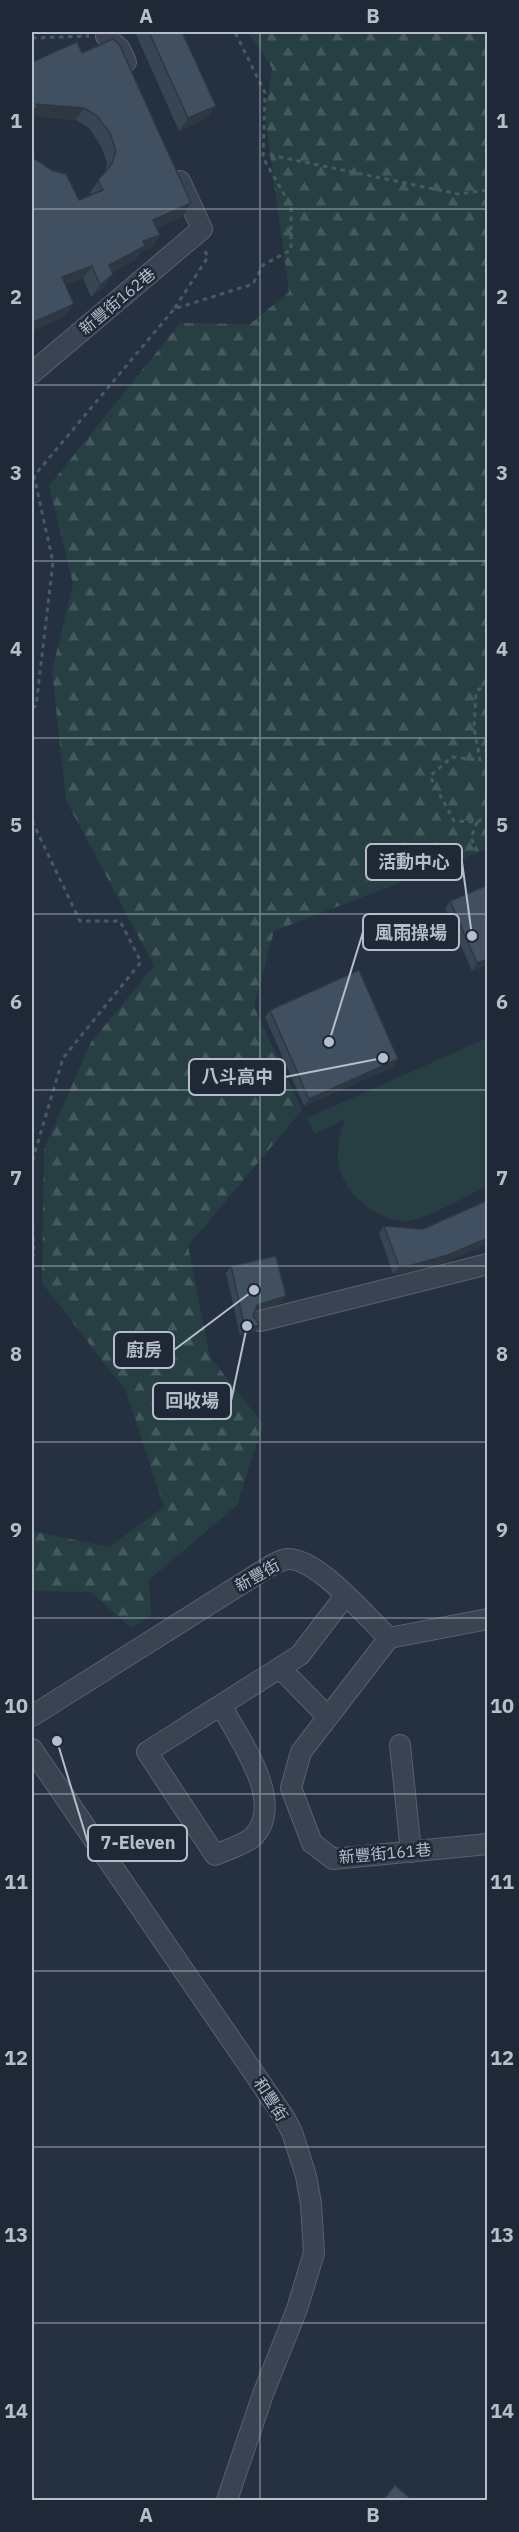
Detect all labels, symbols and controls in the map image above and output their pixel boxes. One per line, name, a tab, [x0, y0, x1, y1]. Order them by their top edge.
text: A	[139, 2, 153, 29]
text: B	[366, 2, 380, 29]
text: 1	[10, 107, 22, 134]
text: 1	[496, 107, 508, 134]
street label: 新豐街162巷	[75, 264, 159, 338]
text: 2	[10, 283, 22, 310]
text: 2	[496, 283, 508, 310]
text: 3	[10, 459, 22, 486]
text: 3	[496, 459, 508, 486]
text: 4	[10, 635, 22, 662]
text: 4	[496, 635, 508, 662]
text: 5	[10, 811, 22, 838]
text: 5	[496, 811, 508, 838]
callout: 活動中心	[366, 844, 462, 880]
text: 活動中心	[378, 850, 450, 873]
callout: 風雨操場	[363, 914, 459, 950]
text: 風雨操場	[375, 921, 447, 944]
text: 6	[10, 988, 22, 1015]
text: 6	[496, 988, 508, 1015]
callout: 八斗高中	[189, 1059, 285, 1095]
text: 八斗高中	[201, 1065, 273, 1088]
text: 7	[10, 1164, 22, 1191]
text: 7	[496, 1164, 508, 1191]
callout: 廚房	[114, 1332, 174, 1368]
text: 廚房	[126, 1338, 162, 1361]
text: 8	[10, 1340, 22, 1367]
text: 8	[496, 1340, 508, 1367]
callout: 回收場	[153, 1383, 231, 1419]
text: 回收場	[165, 1389, 219, 1412]
text: 9	[10, 1516, 22, 1543]
text: 9	[496, 1516, 508, 1543]
street label: 新豐街	[231, 1555, 283, 1595]
text: 10	[4, 1692, 28, 1719]
text: 10	[490, 1692, 514, 1719]
callout: 7-Eleven	[88, 1825, 187, 1861]
text: 7-Eleven	[101, 1831, 175, 1854]
street label: 新豐街161巷	[338, 1839, 432, 1867]
text: 11	[4, 1868, 28, 1895]
text: 11	[490, 1868, 514, 1895]
text: 12	[4, 2044, 28, 2071]
text: 12	[490, 2044, 514, 2071]
street label: 和豐街	[250, 2073, 292, 2125]
text: 13	[4, 2221, 28, 2248]
text: 13	[490, 2221, 514, 2248]
text: 14	[4, 2397, 28, 2424]
text: 14	[490, 2397, 514, 2424]
text: A	[139, 2501, 153, 2528]
text: B	[366, 2501, 380, 2528]

